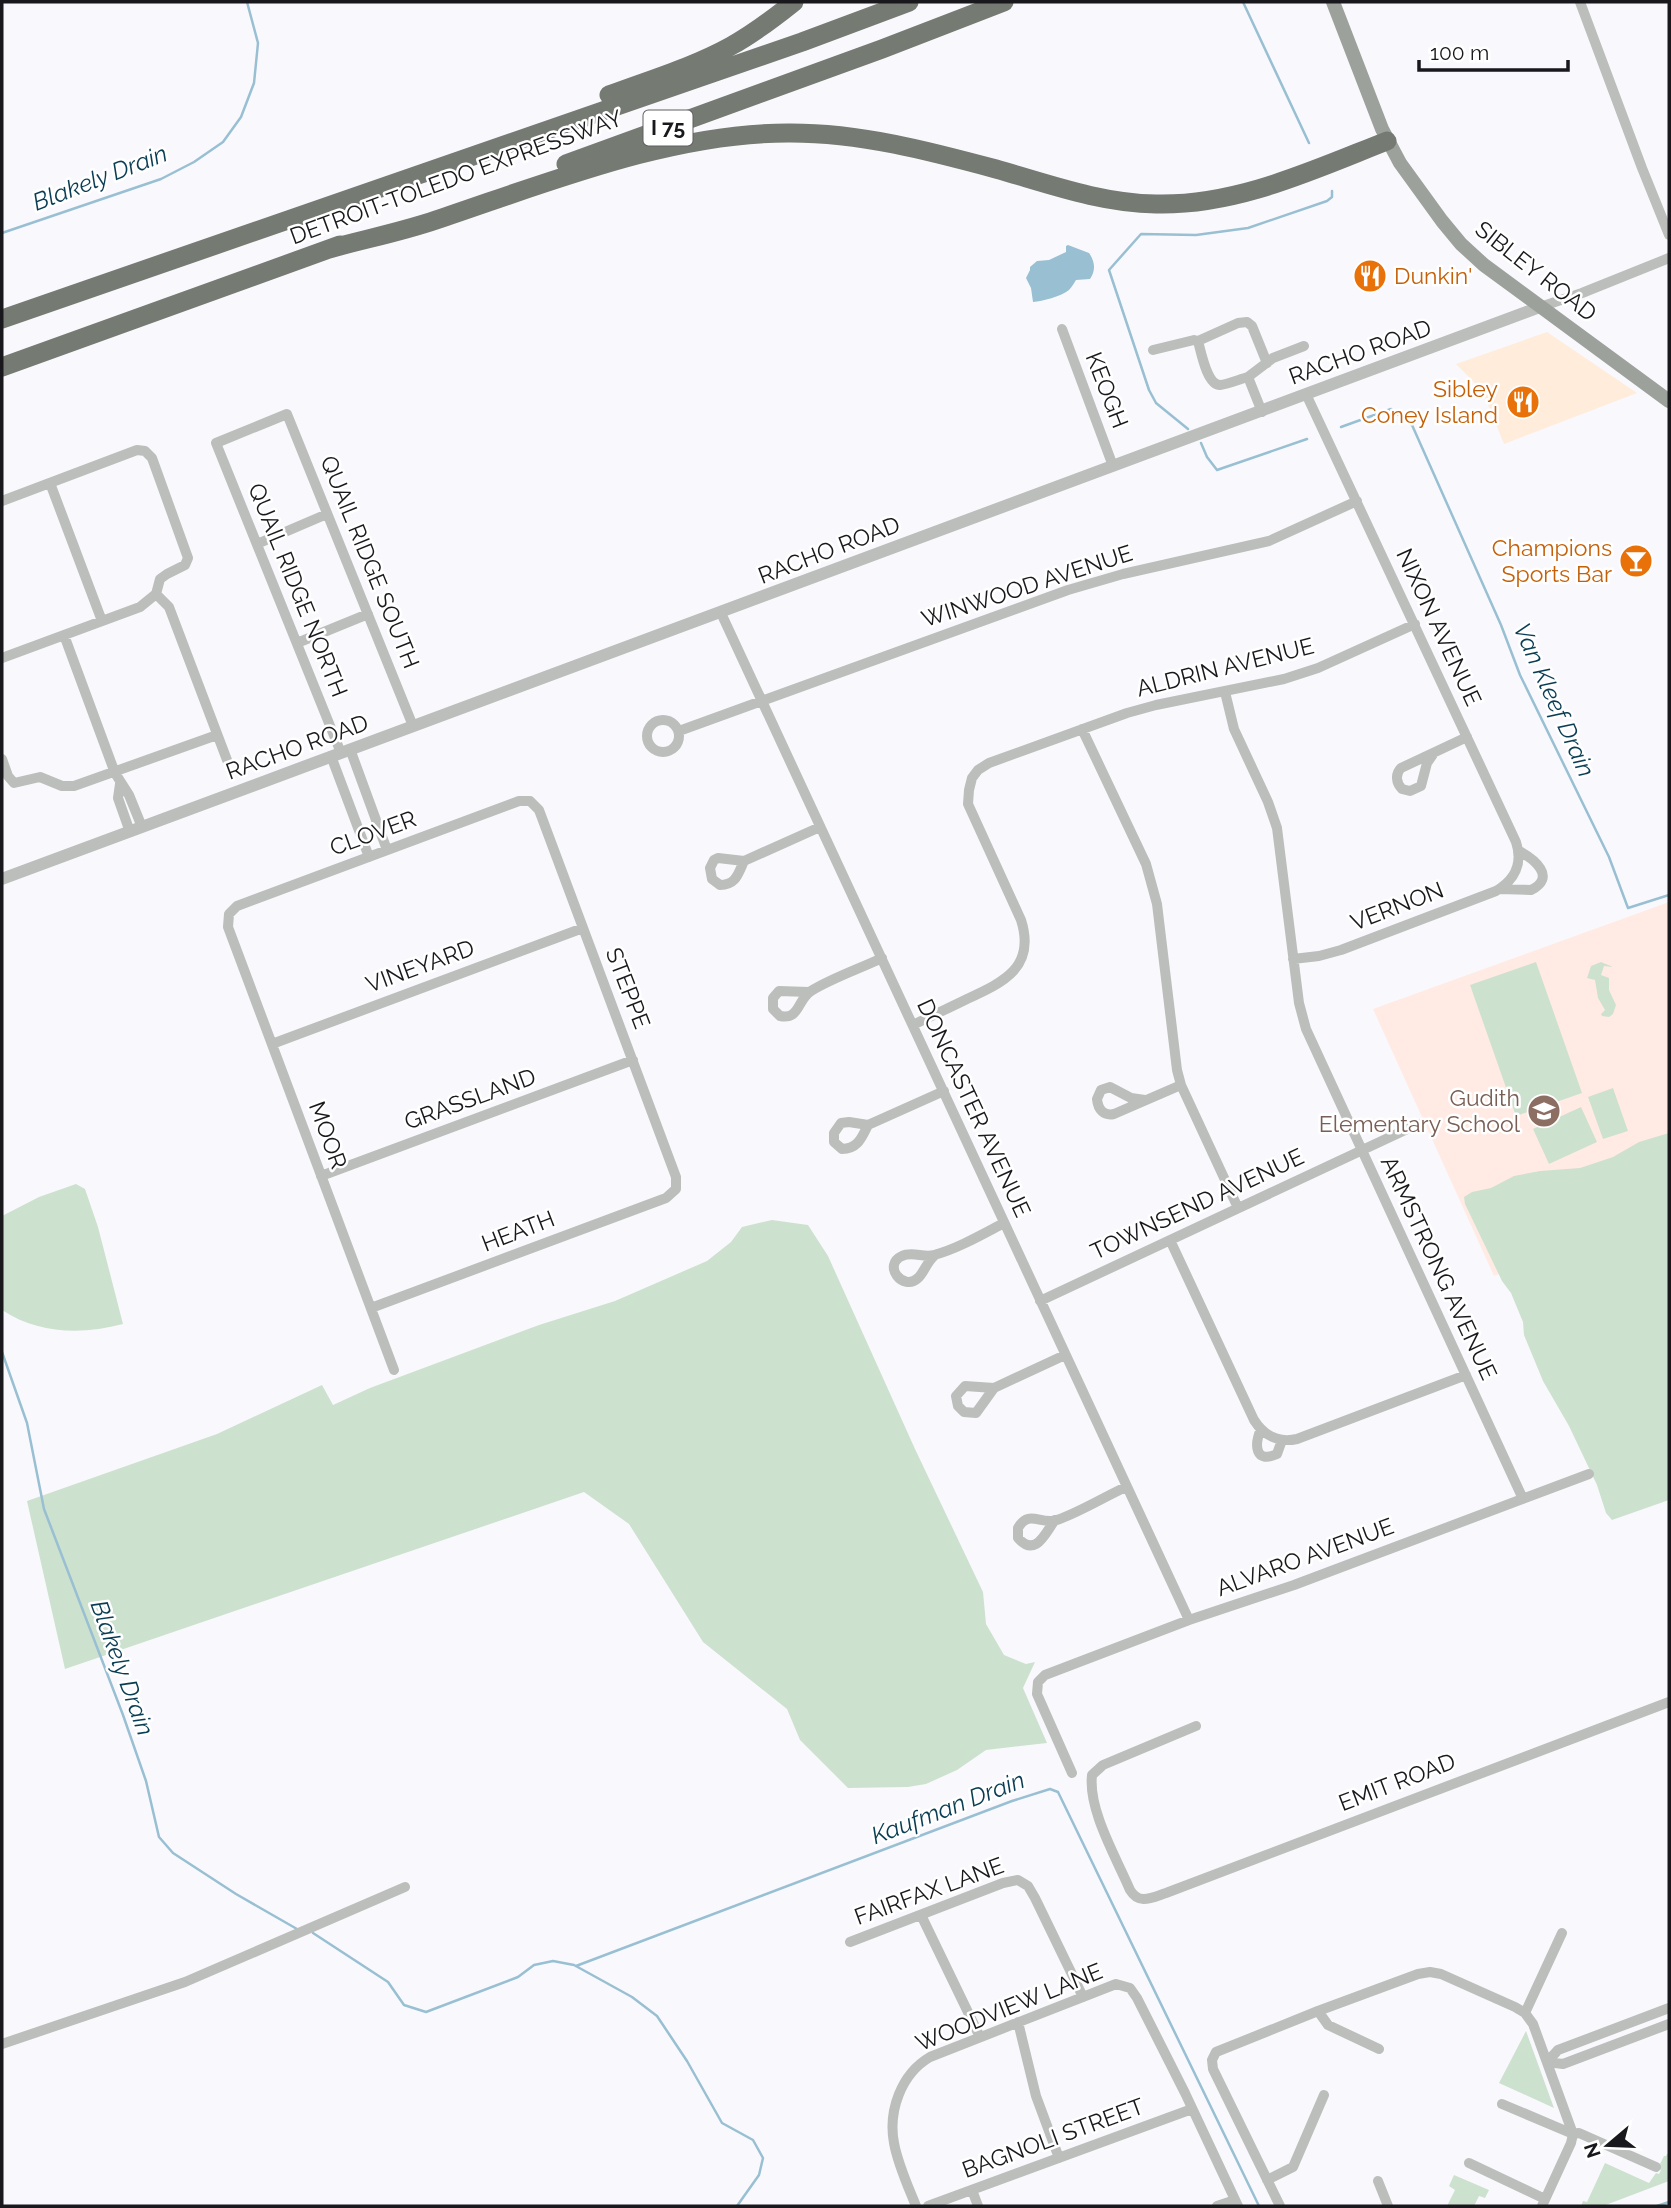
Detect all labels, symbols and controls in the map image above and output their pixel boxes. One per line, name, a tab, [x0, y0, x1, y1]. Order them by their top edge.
scale bar	[1419, 28, 1568, 72]
text: 100 m	[1430, 40, 1489, 65]
street label: DETROIT-TOLEDO EXPRESSWAY	[286, 104, 626, 249]
road number: I 75	[644, 110, 692, 146]
water label: Blakely Drain	[28, 139, 171, 217]
street label: SIBLEY ROAD	[1470, 215, 1602, 326]
restaurant icon: Dunkin'	[1351, 257, 1389, 295]
place label: Dunkin'	[1394, 262, 1472, 289]
street label: RACHO ROAD	[1285, 313, 1435, 390]
street label: KEOGH	[1081, 348, 1134, 432]
place label: Sibley Coney Island	[1361, 375, 1498, 428]
restaurant icon: Sibley Coney Island	[1504, 383, 1542, 421]
street label: QUAIL RIDGE SOUTH	[315, 452, 425, 672]
street label: QUAIL RIDGE NORTH	[243, 479, 354, 701]
street label: RACHO ROAD	[754, 510, 903, 589]
place label: Champions Sports Bar	[1492, 534, 1612, 587]
street label: WINWOOD AVENUE	[918, 539, 1136, 632]
bar icon: Champions Sports Bar	[1617, 542, 1655, 580]
street label: NIXON AVENUE	[1391, 544, 1488, 710]
water label: Van Kleef Drain	[1508, 618, 1601, 781]
street label: ALDRIN AVENUE	[1133, 631, 1316, 702]
street label: RACHO ROAD	[222, 708, 372, 785]
street label: CLOVER	[326, 804, 420, 861]
street label: VERNON	[1346, 875, 1447, 936]
street label: VINEYARD	[362, 933, 478, 998]
street label: STEPPE	[601, 943, 656, 1032]
street label: DONCASTER AVENUE	[912, 994, 1037, 1221]
street label: GRASSLAND	[400, 1062, 539, 1135]
place label: Gudith Elementary School	[1319, 1084, 1521, 1137]
school or university icon: Gudith Elementary School	[1525, 1092, 1563, 1130]
street label: MOOR	[304, 1097, 353, 1172]
street label: TOWNSEND AVENUE	[1086, 1142, 1308, 1265]
street label: ARMSTRONG AVENUE	[1376, 1152, 1503, 1384]
street label: HEATH	[478, 1204, 558, 1257]
street label: ALVARO AVENUE	[1212, 1512, 1397, 1601]
water label: Blakely Drain	[85, 1596, 160, 1739]
street label: EMIT ROAD	[1335, 1747, 1459, 1816]
water label: Kaufman Drain	[867, 1765, 1029, 1850]
street label: FAIRFAX LANE	[850, 1851, 1007, 1930]
street label: WOODVIEW LANE	[911, 1957, 1106, 2056]
street label: BAGNOLI STREET	[958, 2092, 1147, 2183]
north arrow	[1573, 2110, 1643, 2180]
text: N	[1579, 2140, 1605, 2161]

